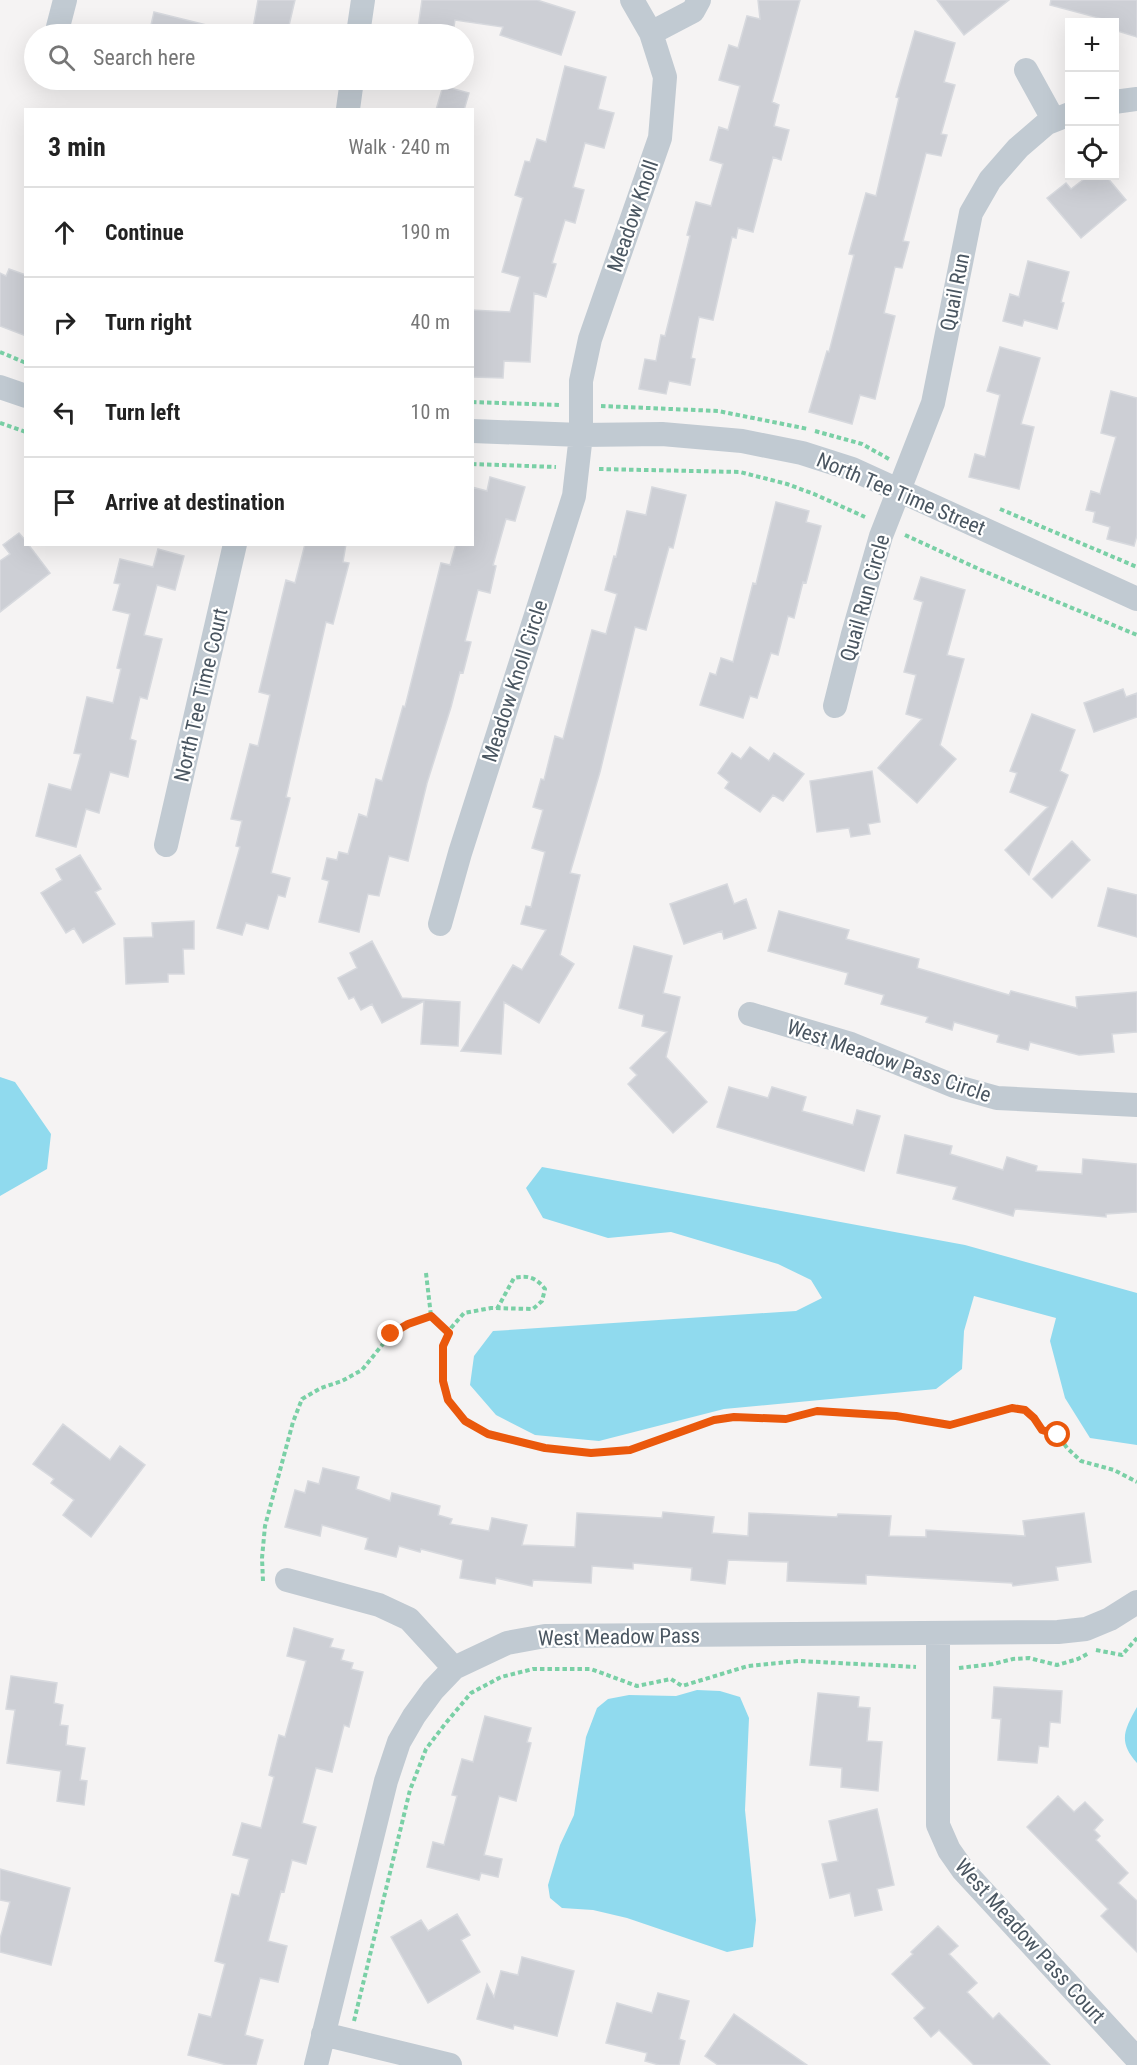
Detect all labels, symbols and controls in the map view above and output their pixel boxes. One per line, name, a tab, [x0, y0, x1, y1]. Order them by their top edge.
map controls	[1065, 18, 1119, 180]
button: +	[1065, 18, 1119, 72]
search box	[24, 24, 474, 90]
icon: search	[45, 41, 78, 74]
text: Search here	[93, 45, 195, 70]
button: −	[1065, 72, 1119, 126]
button: locate	[1065, 126, 1119, 180]
text: 3 min	[48, 132, 106, 162]
text: Walk · 240 m	[349, 135, 450, 159]
street label: Meadow Knoll	[603, 157, 663, 275]
icon: ahead	[48, 216, 81, 249]
text: Continue	[105, 220, 184, 245]
text: 190 m	[401, 220, 450, 244]
street label: Quail Run	[936, 251, 974, 333]
icon: right	[48, 306, 81, 339]
text: Turn right	[105, 310, 192, 335]
text: 40 m	[411, 310, 450, 334]
icon: left	[48, 396, 81, 429]
text: Turn left	[105, 400, 180, 425]
text: 10 m	[411, 400, 450, 424]
street label: North Tee Time Street	[813, 448, 989, 540]
icon: arrive	[48, 486, 81, 519]
text: Arrive at destination	[105, 490, 285, 515]
street label: Quail Run Circle	[835, 532, 895, 664]
street label: Meadow Knoll Circle	[477, 597, 553, 765]
street label: North Tee Time Court	[169, 606, 233, 784]
street label: West Meadow Pass Circle	[784, 1015, 994, 1107]
route end	[377, 1320, 403, 1346]
route start	[1044, 1421, 1070, 1447]
street label: West Meadow Pass	[538, 1624, 700, 1650]
street label: West Meadow Pass Court	[950, 1854, 1110, 2028]

